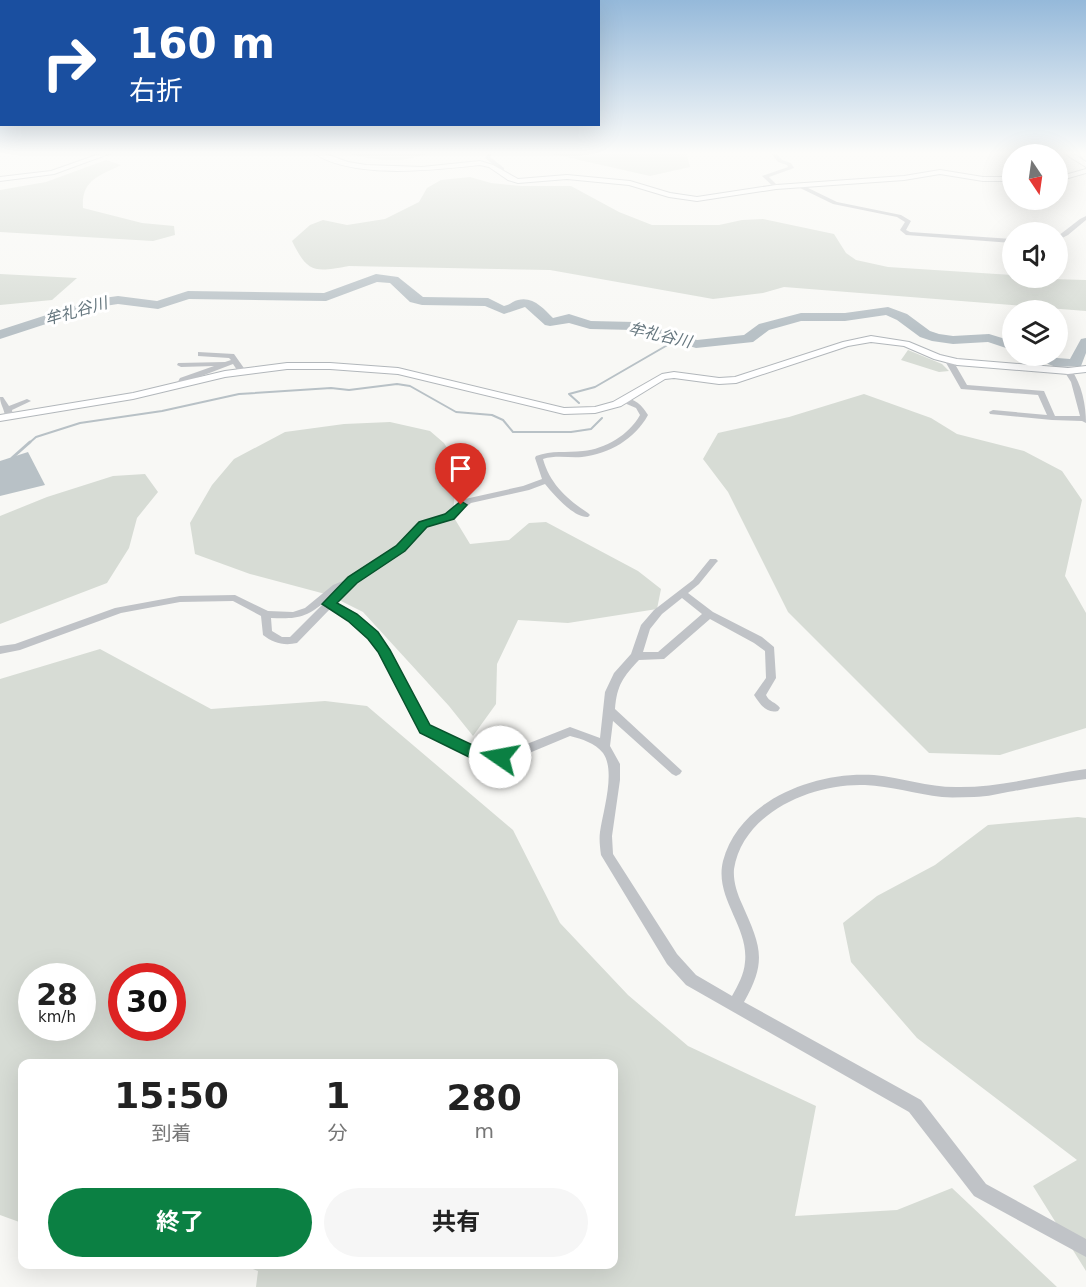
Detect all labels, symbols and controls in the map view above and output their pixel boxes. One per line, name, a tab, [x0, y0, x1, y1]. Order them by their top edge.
text: 160 m	[129, 19, 275, 68]
icon: right	[30, 24, 108, 102]
text: 右折	[129, 75, 183, 106]
north arrow	[1002, 144, 1068, 210]
map controls	[1002, 144, 1068, 366]
button: sound	[1002, 222, 1068, 288]
water label: 牟礼谷川	[43, 292, 111, 329]
button: layers	[1002, 300, 1068, 366]
water label: 牟礼谷川	[627, 319, 695, 352]
pin	[435, 443, 486, 505]
icon: arrive	[444, 452, 477, 485]
position arrow	[468, 725, 532, 789]
speed limit sign: 30	[108, 963, 186, 1041]
text: 28	[36, 977, 78, 1012]
text: km/h	[38, 1008, 76, 1026]
text: 15:50	[114, 1075, 229, 1116]
text: 1	[325, 1075, 350, 1116]
text: 280	[447, 1077, 522, 1118]
text: m	[474, 1119, 494, 1143]
text: 到着	[152, 1121, 192, 1145]
text: 分	[328, 1121, 348, 1145]
button: 終了	[48, 1188, 312, 1257]
button: 共有	[324, 1188, 588, 1257]

